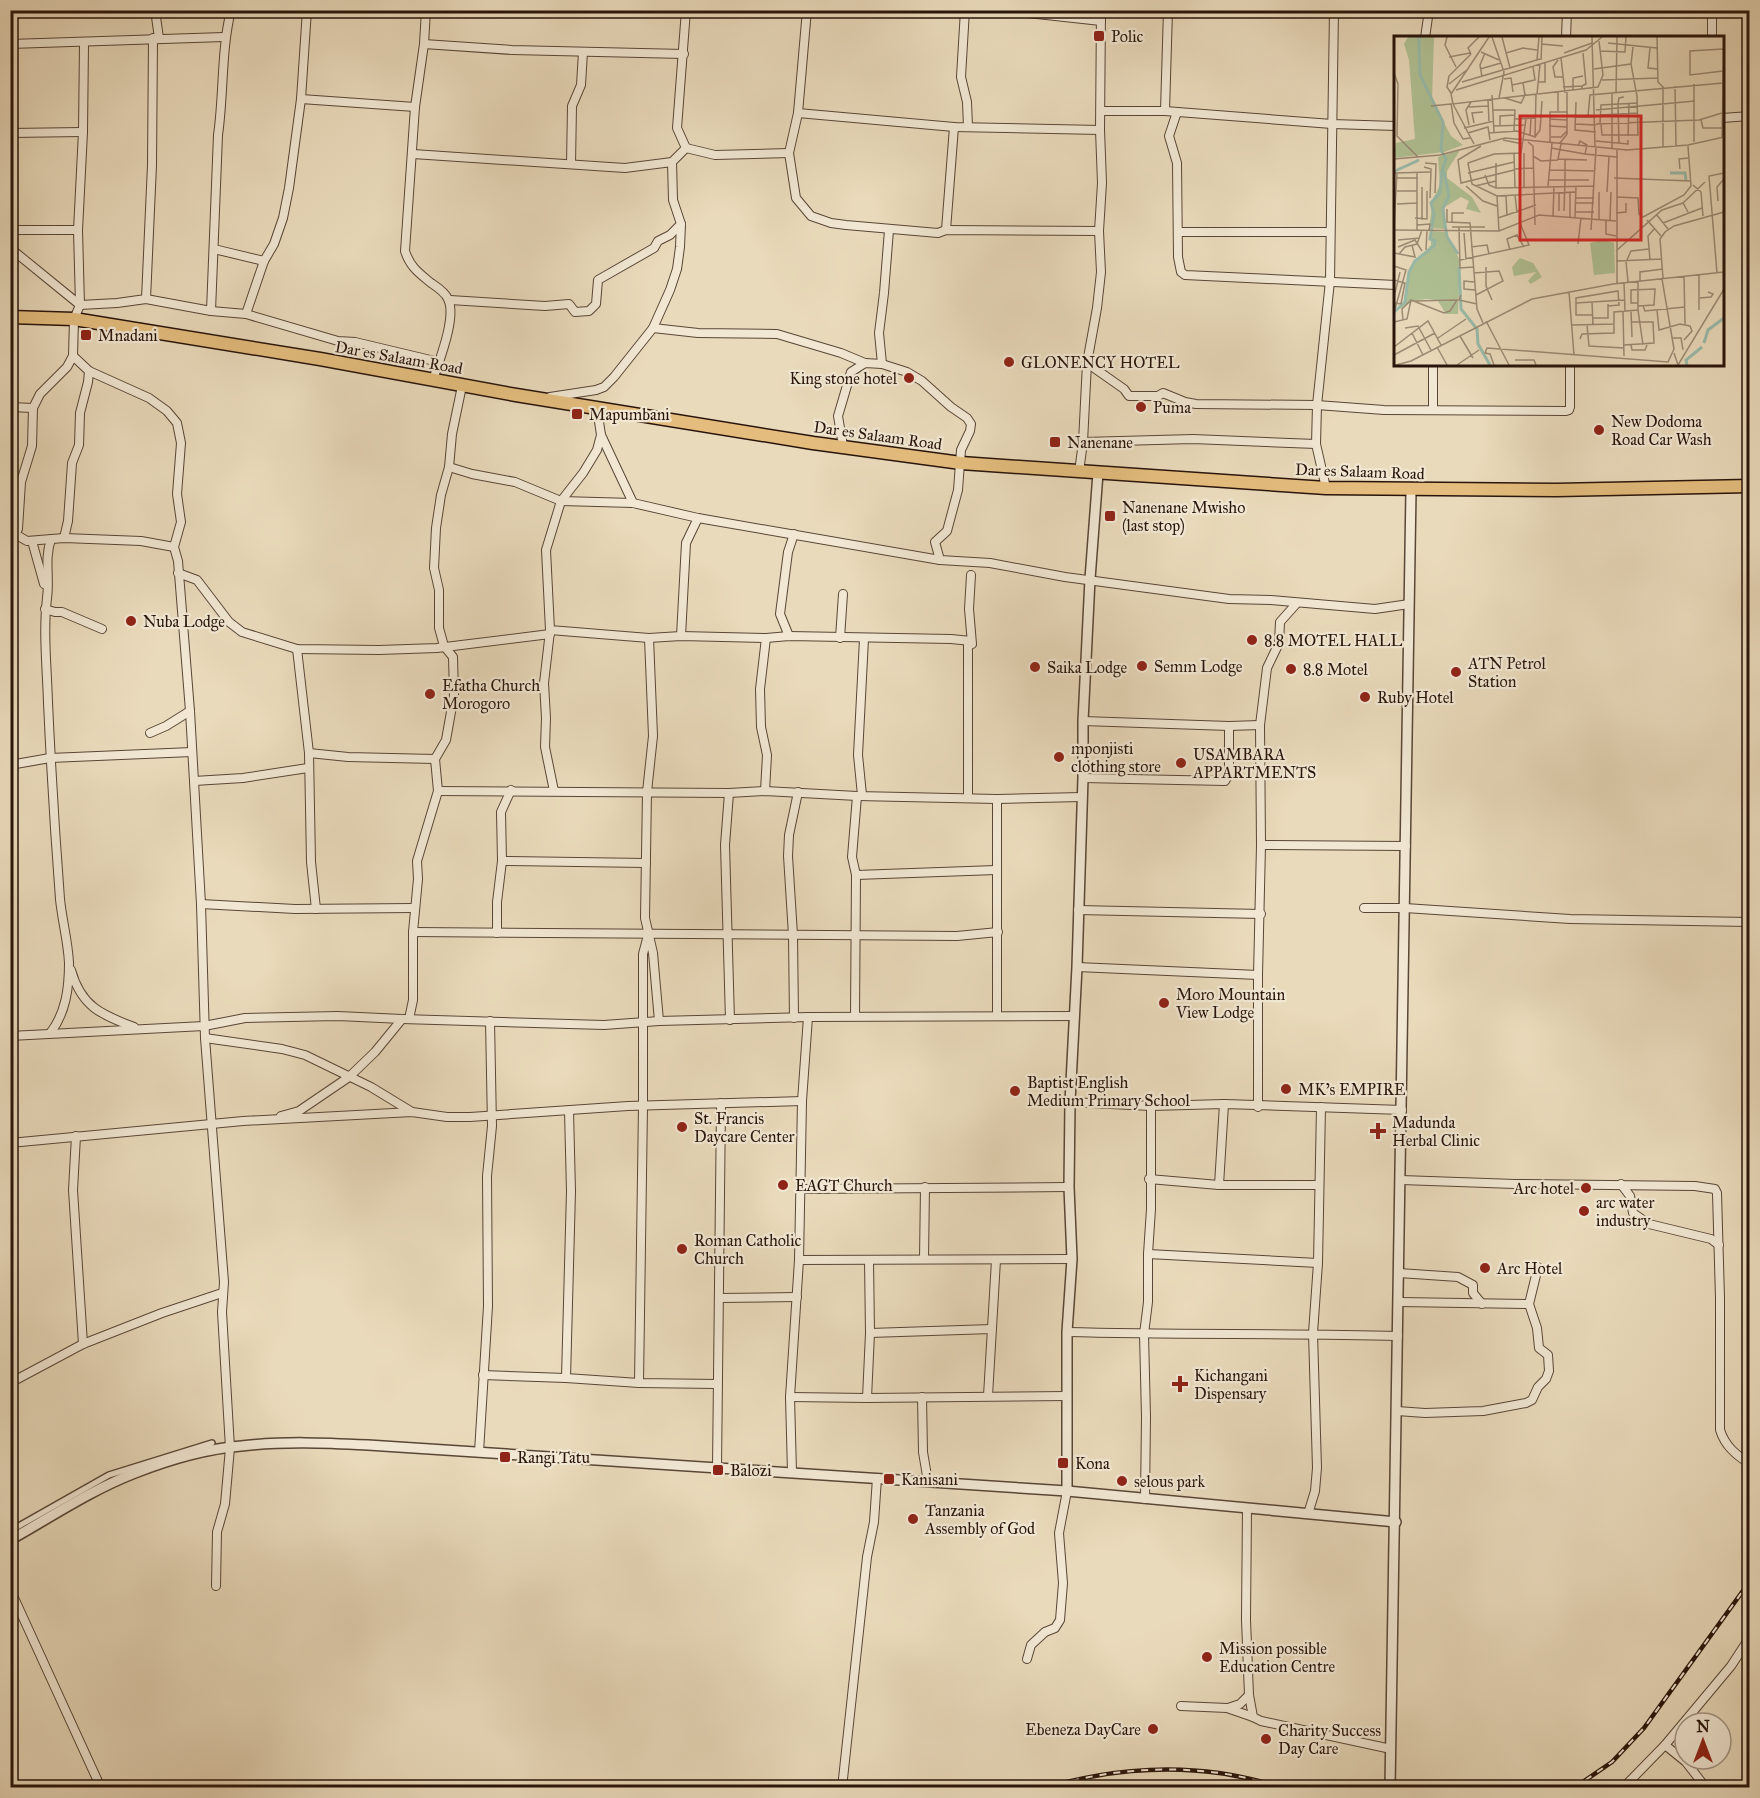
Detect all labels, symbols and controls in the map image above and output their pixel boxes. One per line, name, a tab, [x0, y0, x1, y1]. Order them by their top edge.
place label: Polic	[1111, 27, 1144, 46]
marker: Polic	[1092, 29, 1106, 43]
inset map	[1394, 36, 1724, 366]
place label: Mnadani	[98, 326, 158, 345]
marker: Mnadani	[79, 328, 93, 342]
street label: Dar es Salaam Road	[333, 337, 464, 378]
place label: GLONENCY HOTEL	[1021, 353, 1180, 372]
marker: GLONENCY HOTEL	[1002, 355, 1016, 369]
place label: King stone hotel	[790, 369, 898, 389]
marker: King stone hotel	[902, 371, 916, 385]
place label: Puma	[1153, 398, 1191, 417]
marker: Puma	[1134, 400, 1148, 414]
place label: Mapumbani	[589, 405, 670, 424]
marker: Mapumbani	[570, 407, 584, 421]
place label: New Dodoma Road Car Wash	[1611, 412, 1712, 449]
street label: Dar es Salaam Road	[812, 417, 943, 454]
marker: New Dodoma Road Car Wash	[1592, 423, 1606, 437]
place label: Nanenane	[1067, 433, 1133, 452]
marker: Nanenane	[1048, 435, 1062, 449]
street label: Dar es Salaam Road	[1295, 460, 1425, 483]
place label: Nanenane Mwisho (last stop)	[1122, 498, 1245, 536]
marker: Nanenane Mwisho (last stop)	[1103, 509, 1117, 523]
place label: Nuba Lodge	[143, 612, 225, 632]
marker: Nuba Lodge	[124, 614, 138, 628]
place label: 8.8 MOTEL HALL	[1264, 631, 1402, 650]
marker: 8.8 MOTEL HALL	[1245, 633, 1259, 647]
place label: ATN Petrol Station	[1467, 654, 1546, 691]
place label: Semm Lodge	[1154, 657, 1243, 677]
place label: Saika Lodge	[1047, 658, 1127, 678]
marker: Semm Lodge	[1135, 659, 1149, 673]
marker: Saika Lodge	[1028, 660, 1042, 674]
place label: 8.8 Motel	[1303, 660, 1369, 679]
marker: 8.8 Motel	[1284, 662, 1298, 676]
marker: ATN Petrol Station	[1449, 665, 1463, 679]
place label: Efatha Church Morogoro	[442, 676, 540, 714]
marker: Efatha Church Morogoro	[423, 687, 437, 701]
place label: Ruby Hotel	[1377, 688, 1454, 707]
marker: Ruby Hotel	[1358, 690, 1372, 704]
place label: mponjisti clothing store	[1071, 739, 1161, 777]
place label: USAMBARA APPARTMENTS	[1192, 745, 1316, 782]
marker: mponjisti clothing store	[1052, 750, 1066, 764]
marker: USAMBARA APPARTMENTS	[1174, 756, 1188, 770]
place label: Moro Mountain View Lodge	[1175, 985, 1285, 1023]
marker: Moro Mountain View Lodge	[1157, 996, 1171, 1010]
place label: Baptist English Medium Primary School	[1027, 1073, 1190, 1110]
place label: MK's EMPIRE	[1298, 1080, 1406, 1099]
marker: MK's EMPIRE	[1279, 1082, 1293, 1096]
marker: Baptist English Medium Primary School	[1008, 1084, 1022, 1098]
place label: St. Francis Daycare Center	[694, 1109, 795, 1146]
place label: Madunda Herbal Clinic	[1392, 1113, 1480, 1150]
marker: St. Francis Daycare Center	[675, 1120, 689, 1134]
marker: Madunda Herbal Clinic	[1369, 1122, 1387, 1140]
place label: EAGT Church	[795, 1176, 893, 1195]
marker: EAGT Church	[776, 1178, 790, 1192]
place label: Arc hotel	[1512, 1179, 1575, 1198]
marker: Arc hotel	[1579, 1181, 1593, 1195]
place label: arc water industry	[1596, 1193, 1654, 1230]
marker: arc water industry	[1577, 1204, 1591, 1218]
place label: Roman Catholic Church	[694, 1231, 801, 1268]
marker: Roman Catholic Church	[675, 1242, 689, 1256]
place label: Arc Hotel	[1496, 1259, 1563, 1278]
marker: Arc Hotel	[1478, 1261, 1492, 1275]
place label: Kichangani Dispensary	[1194, 1366, 1269, 1403]
marker: Kichangani Dispensary	[1171, 1375, 1189, 1393]
place label: Rangi Tatu	[517, 1448, 590, 1468]
marker: Rangi Tatu	[498, 1450, 512, 1464]
place label: Kona	[1075, 1454, 1110, 1473]
marker: Kona	[1056, 1456, 1070, 1470]
place label: Balozi	[730, 1461, 772, 1480]
marker: Balozi	[711, 1463, 725, 1477]
place label: Kanisani	[901, 1470, 958, 1489]
marker: Kanisani	[882, 1472, 896, 1486]
place label: selous park	[1134, 1472, 1205, 1491]
marker: selous park	[1115, 1474, 1129, 1488]
place label: Tanzania Assembly of God	[924, 1501, 1035, 1538]
marker: Tanzania Assembly of God	[906, 1512, 920, 1526]
place label: Mission possible Education Centre	[1219, 1639, 1336, 1676]
marker: Mission possible Education Centre	[1200, 1650, 1214, 1664]
north arrow	[1673, 1711, 1733, 1771]
text: N	[1696, 1717, 1710, 1736]
place label: Ebeneza DayCare	[1025, 1720, 1141, 1739]
place label: Charity Success Day Care	[1278, 1721, 1381, 1758]
marker: Ebeneza DayCare	[1146, 1722, 1160, 1736]
marker: Charity Success Day Care	[1259, 1732, 1273, 1746]

